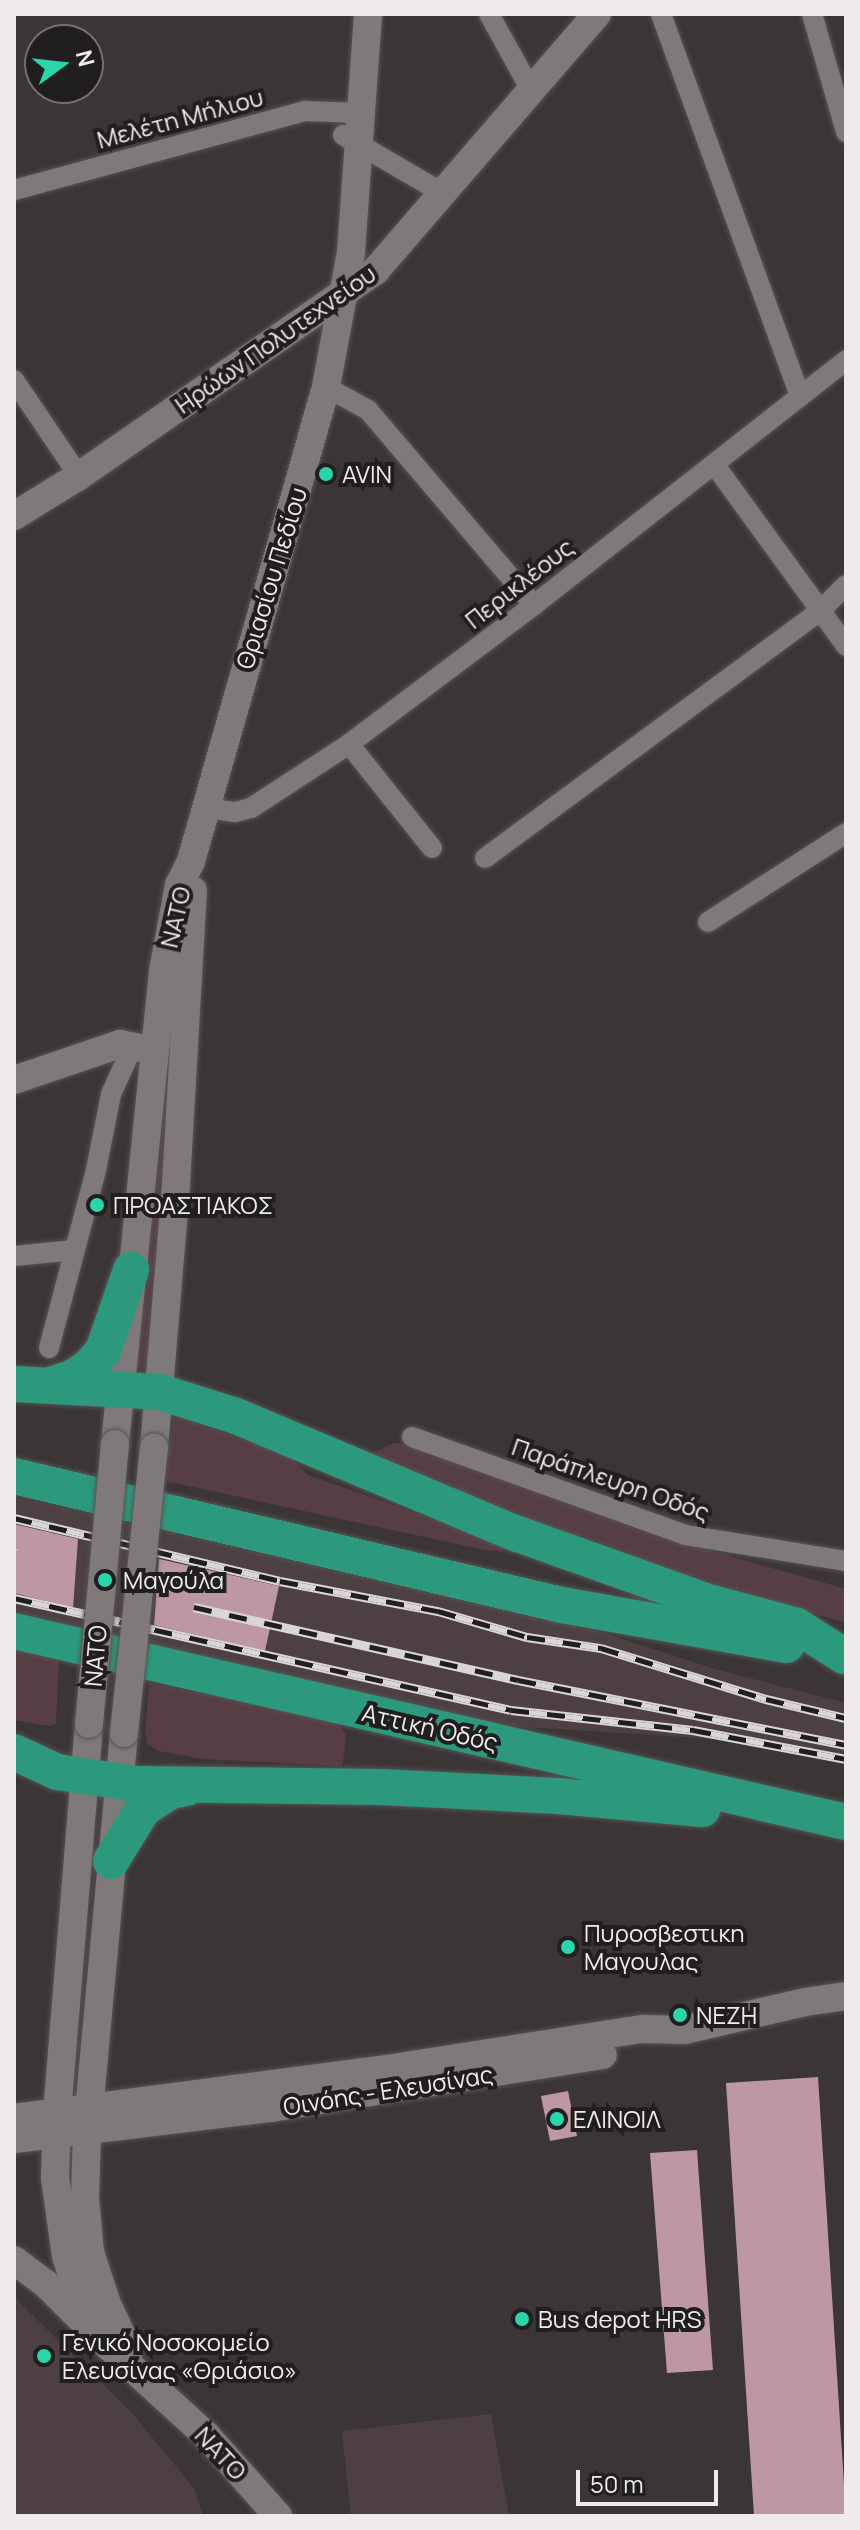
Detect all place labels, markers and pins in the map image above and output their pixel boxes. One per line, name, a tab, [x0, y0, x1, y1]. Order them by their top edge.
place label: AVIN	[342, 460, 392, 488]
marker: AVIN	[317, 465, 335, 483]
place label: ΠΡΟΑΣΤΙΑΚΟΣ	[113, 1191, 273, 1219]
marker: ΠΡΟΑΣΤΙΑΚΟΣ	[88, 1196, 106, 1214]
place label: Μαγούλα	[123, 1566, 224, 1594]
marker: Μαγούλα	[94, 1569, 116, 1591]
place label: Πυροσβεστικη Μαγουλας	[584, 1919, 745, 1975]
marker: Πυροσβεστικη Μαγουλας	[559, 1938, 577, 1956]
place label: ΝΕΖΗ	[696, 2001, 757, 2029]
marker: ΝΕΖΗ	[671, 2006, 689, 2024]
place label: ΕΛΙΝΟΙΛ	[573, 2105, 661, 2133]
marker: ΕΛΙΝΟΙΛ	[548, 2110, 566, 2128]
place label: Bus depot HRS	[538, 2305, 701, 2333]
marker: Bus depot HRS	[513, 2310, 531, 2328]
place label: Γενικό Νοσοκομείο Ελευσίνας «Θριάσιο»	[62, 2328, 297, 2384]
marker: Γενικό Νοσοκομείο Ελευσίνας «Θριάσιο»	[33, 2345, 55, 2367]

